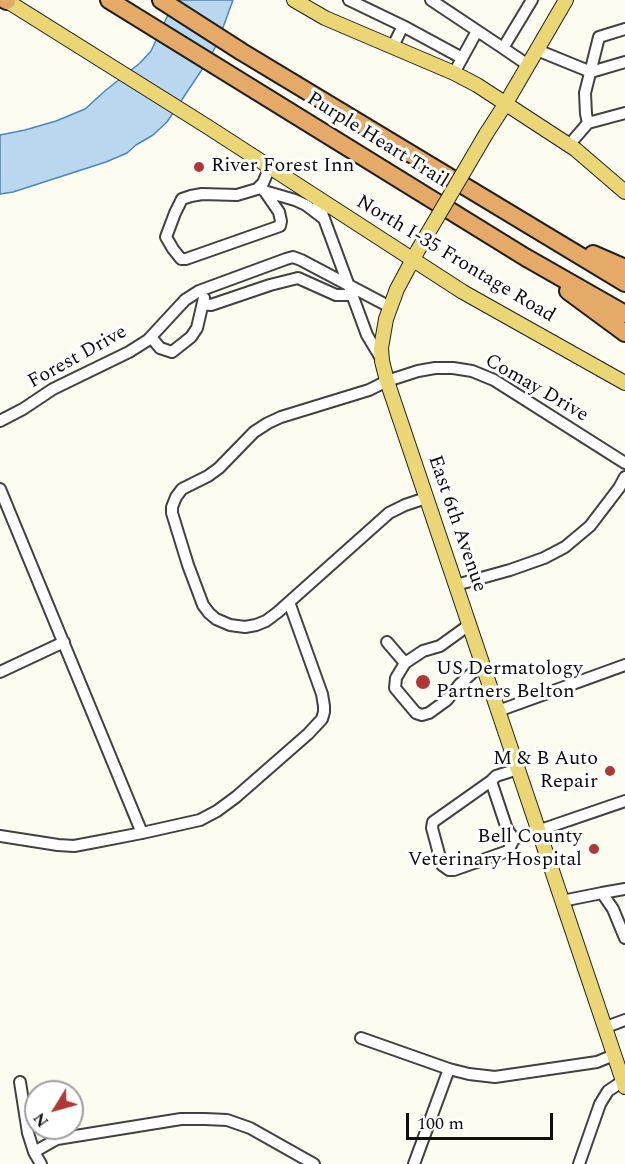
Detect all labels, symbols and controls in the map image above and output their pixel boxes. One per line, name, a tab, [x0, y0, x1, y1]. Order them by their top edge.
street label: Purple Heart Trail	[302, 88, 452, 194]
place label: River Forest Inn	[211, 155, 354, 179]
marker: River Forest Inn	[192, 160, 206, 174]
street label: North I-35 Frontage Road	[351, 191, 559, 329]
street label: Forest Drive	[24, 321, 132, 395]
street label: Comay Drive	[480, 350, 592, 428]
street label: East 6th Avenue	[421, 452, 491, 596]
place label: US Dermatology Partners Belton	[436, 658, 583, 705]
marker: US Dermatology Partners Belton	[414, 673, 432, 691]
place label: M & B Auto Repair	[493, 748, 598, 795]
marker: M & B Auto Repair	[603, 764, 617, 778]
place label: Bell County Veterinary Hospital	[408, 826, 582, 873]
marker: Bell County Veterinary Hospital	[587, 842, 601, 856]
north arrow	[24, 1080, 84, 1140]
scale bar	[409, 1101, 556, 1139]
text: N	[28, 1107, 55, 1132]
text: 100 m	[417, 1110, 464, 1137]

